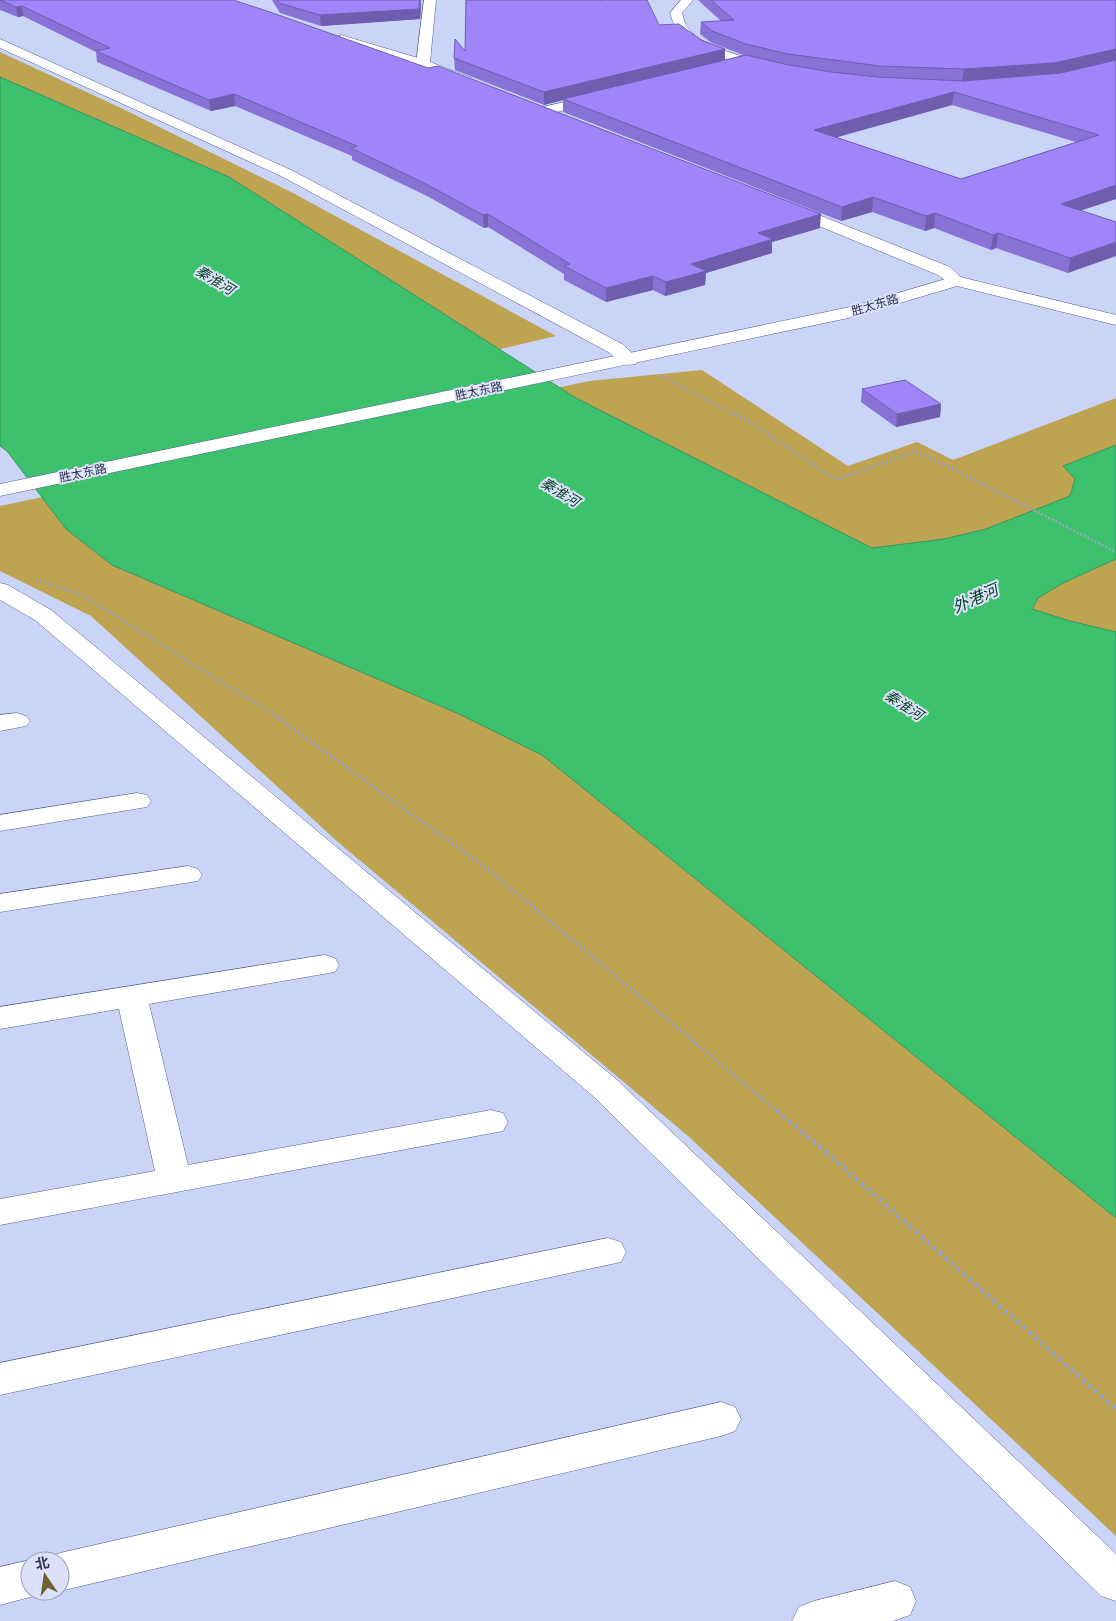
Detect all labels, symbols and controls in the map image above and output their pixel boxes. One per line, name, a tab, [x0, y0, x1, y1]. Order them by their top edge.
water label: 秦淮河	[192, 262, 240, 300]
street label: 胜太东路	[850, 292, 900, 318]
street label: 胜太东路	[454, 379, 504, 403]
street label: 胜太东路	[58, 461, 108, 485]
water label: 秦淮河	[537, 474, 585, 512]
water label: 外港河	[949, 579, 1004, 617]
water label: 秦淮河	[881, 687, 928, 726]
north arrow	[20, 1551, 70, 1601]
text: 北	[33, 1554, 51, 1574]

